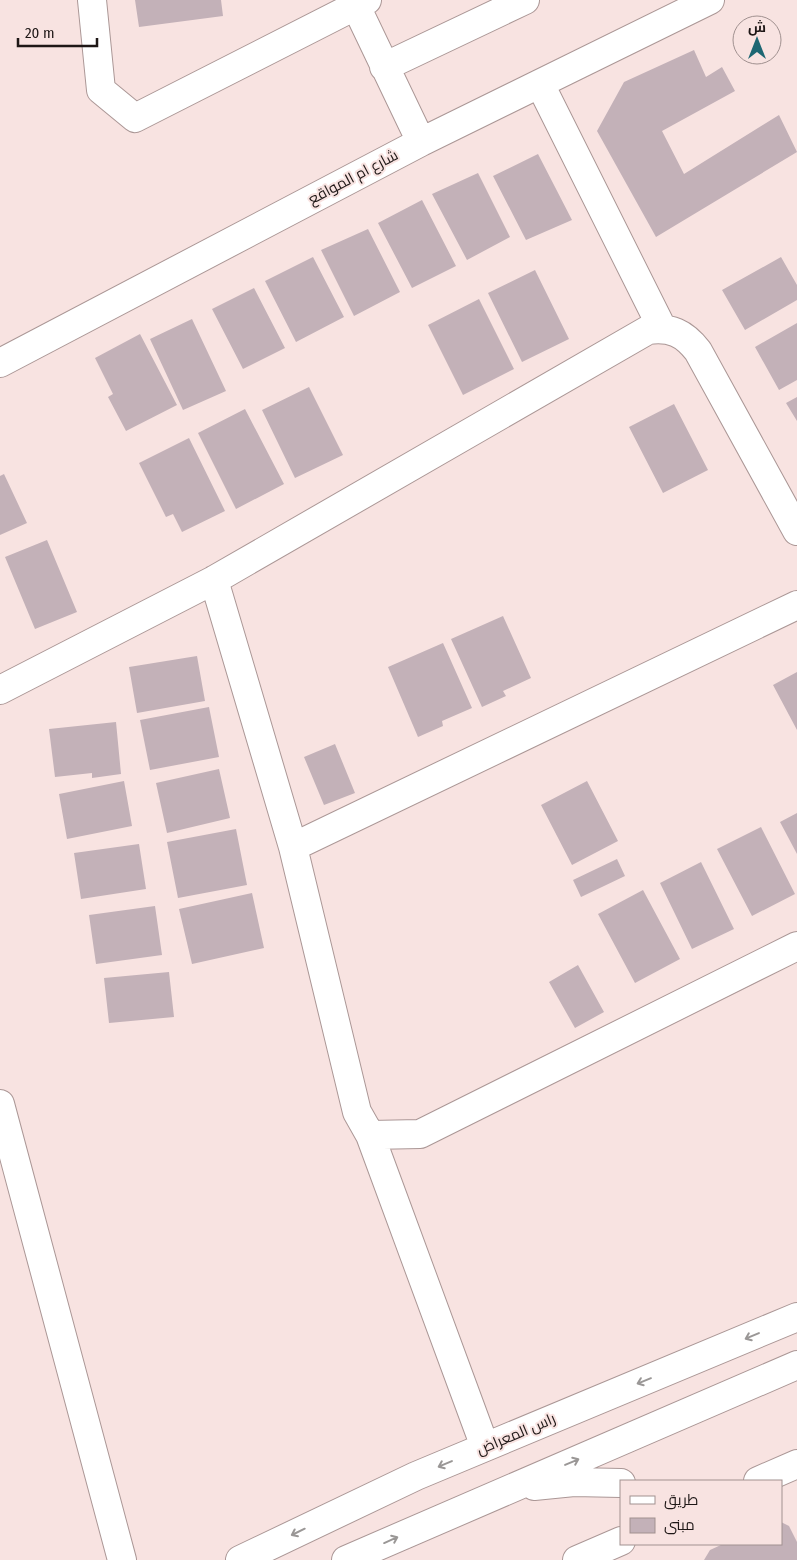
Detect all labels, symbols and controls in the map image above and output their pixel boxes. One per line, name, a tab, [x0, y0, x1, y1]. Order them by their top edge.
scale bar	[18, 15, 96, 47]
north arrow	[732, 15, 782, 65]
text: ش	[748, 19, 766, 36]
text: 20 m	[25, 24, 55, 42]
street label: شارع ام المواقع	[305, 146, 402, 210]
one-way arrow	[745, 1332, 760, 1341]
one-way arrow	[637, 1377, 652, 1387]
street label: راس المعراض	[474, 1409, 559, 1460]
one-way arrow	[564, 1456, 579, 1466]
one-way arrow	[438, 1459, 453, 1469]
legend	[620, 1480, 782, 1545]
text: طريق	[664, 1491, 698, 1510]
text: مبنى	[664, 1516, 695, 1535]
one-way arrow	[291, 1528, 306, 1537]
one-way arrow	[383, 1535, 398, 1545]

